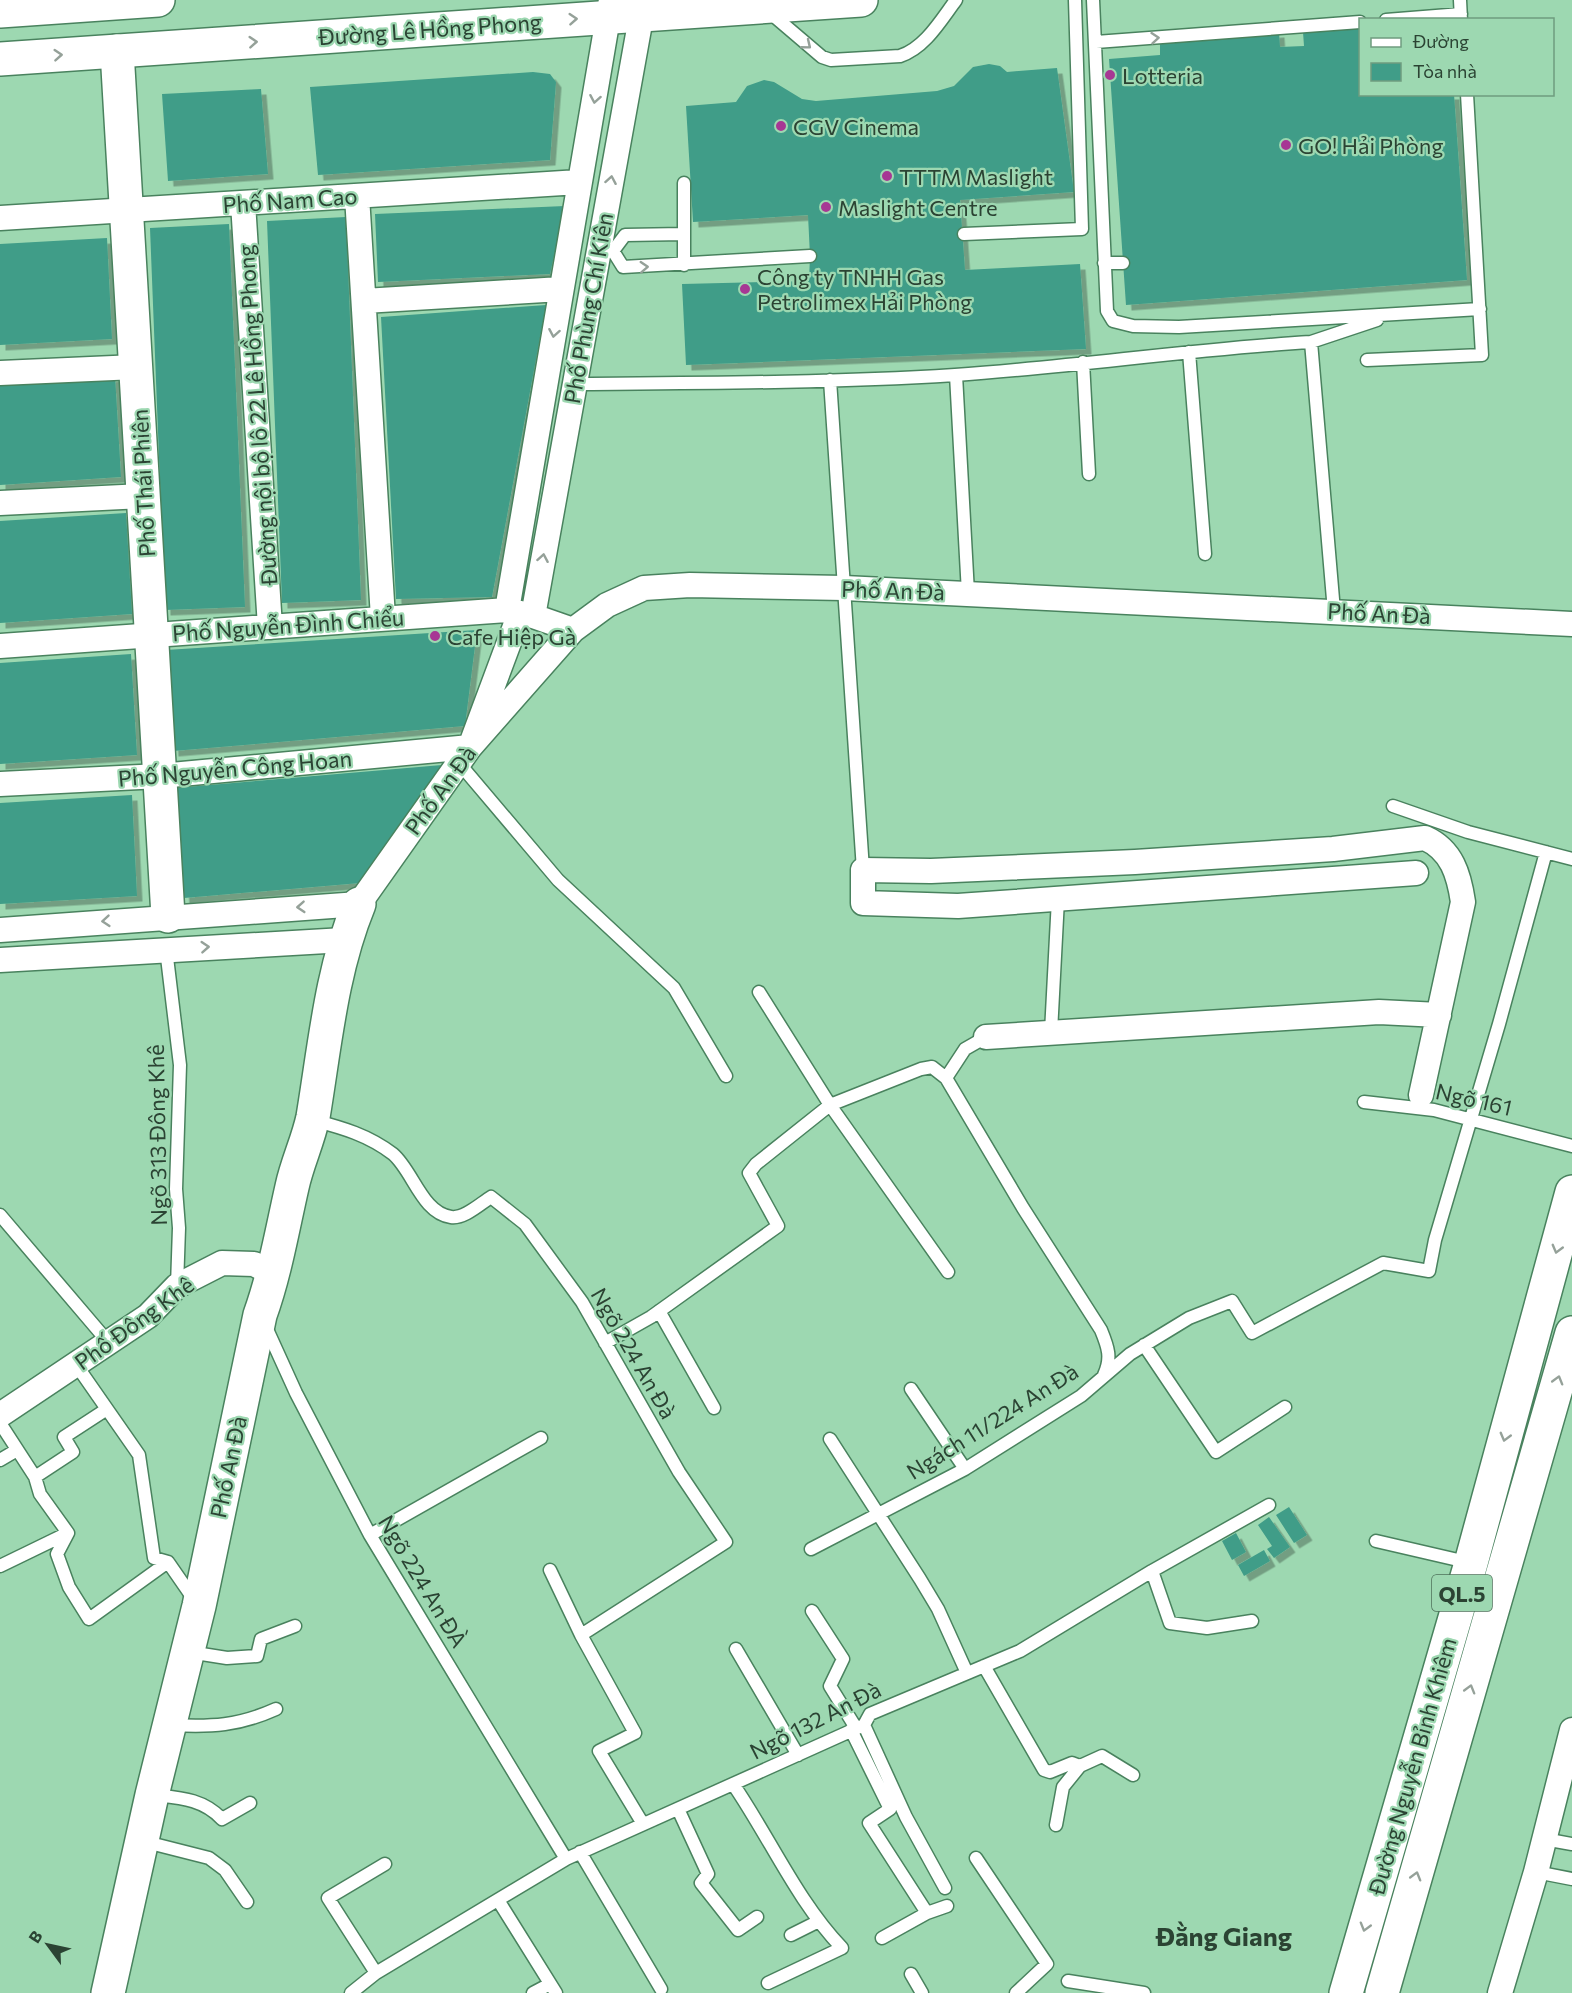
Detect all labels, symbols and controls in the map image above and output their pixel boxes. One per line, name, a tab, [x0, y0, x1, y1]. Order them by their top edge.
street label: Đường Lê Hồng Phong	[316, 8, 543, 50]
one-way arrow	[569, 12, 578, 25]
legend	[1359, 18, 1554, 96]
text: Đường	[1412, 30, 1469, 52]
one-way arrow	[1150, 32, 1159, 45]
one-way arrow	[248, 35, 257, 48]
one-way arrow	[800, 38, 811, 49]
one-way arrow	[54, 49, 63, 62]
text: Tòa nhà	[1413, 60, 1477, 82]
place label: Lotteria	[1122, 62, 1203, 89]
marker: Lotteria	[1103, 68, 1117, 82]
one-way arrow	[589, 94, 602, 104]
place label: CGV Cinema	[793, 113, 919, 140]
marker: CGV Cinema	[774, 119, 788, 133]
place label: GO! Hải Phòng	[1298, 132, 1443, 159]
marker: GO! Hải Phòng	[1279, 138, 1293, 152]
place label: TTTM Maslight	[899, 163, 1053, 190]
marker: TTTM Maslight	[880, 169, 894, 183]
one-way arrow	[604, 175, 617, 185]
street label: Phố Nam Cao	[222, 182, 358, 218]
place label: Maslight Centre	[838, 194, 998, 221]
marker: Maslight Centre	[819, 200, 833, 214]
street label: Phố Phùng Chí Kiên	[558, 210, 618, 406]
street label: Đường nội bộ lô 22 Lê Hồng Phong	[232, 244, 282, 587]
one-way arrow	[639, 260, 648, 273]
place label: Công ty TNHH Gas Petrolimex Hải Phòng	[757, 263, 972, 315]
marker: Công ty TNHH Gas Petrolimex Hải Phòng	[738, 282, 752, 296]
one-way arrow	[548, 327, 561, 337]
street label: Phố Thái Phiên	[126, 408, 160, 558]
one-way arrow	[537, 553, 549, 563]
street label: Phố An Đà	[841, 575, 945, 605]
street label: Phố An Đà	[1327, 597, 1431, 629]
street label: Phố Nguyễn Đình Chiểu	[171, 603, 405, 647]
place label: Cafe Hiệp Gà	[447, 623, 576, 650]
marker: Cafe Hiệp Gà	[428, 629, 442, 643]
street label: Phố An Đà	[399, 740, 481, 840]
street label: Phố Nguyễn Công Hoan	[117, 744, 353, 792]
one-way arrow	[296, 901, 305, 914]
one-way arrow	[102, 914, 111, 927]
one-way arrow	[201, 940, 210, 953]
street label: Ngõ 313 Đông Khê	[142, 1044, 172, 1226]
street label: Ngõ 161	[1433, 1077, 1515, 1121]
one-way arrow	[1551, 1243, 1564, 1253]
street label: Phố Đông Khê	[69, 1271, 199, 1375]
street label: Ngõ 224 An Đà	[586, 1283, 682, 1423]
street label: Ngách 11/224 An Đà	[901, 1357, 1083, 1485]
one-way arrow	[1551, 1375, 1563, 1386]
street label: Phố An Đà	[204, 1414, 252, 1520]
one-way arrow	[1500, 1432, 1513, 1442]
street label: Ngõ 224 An ĐÀ	[373, 1510, 473, 1652]
road number: QL.5	[1432, 1575, 1492, 1611]
street label: Đường Nguyễn Bỉnh Khiêm	[1362, 1634, 1462, 1899]
street label: Ngõ 132 An Đà	[745, 1675, 885, 1765]
one-way arrow	[1462, 1684, 1475, 1694]
one-way arrow	[1409, 1871, 1421, 1882]
north arrow	[18, 1915, 78, 1975]
district label: Đằng Giang	[1155, 1920, 1292, 1951]
one-way arrow	[1360, 1921, 1372, 1932]
text: B	[24, 1927, 46, 1946]

